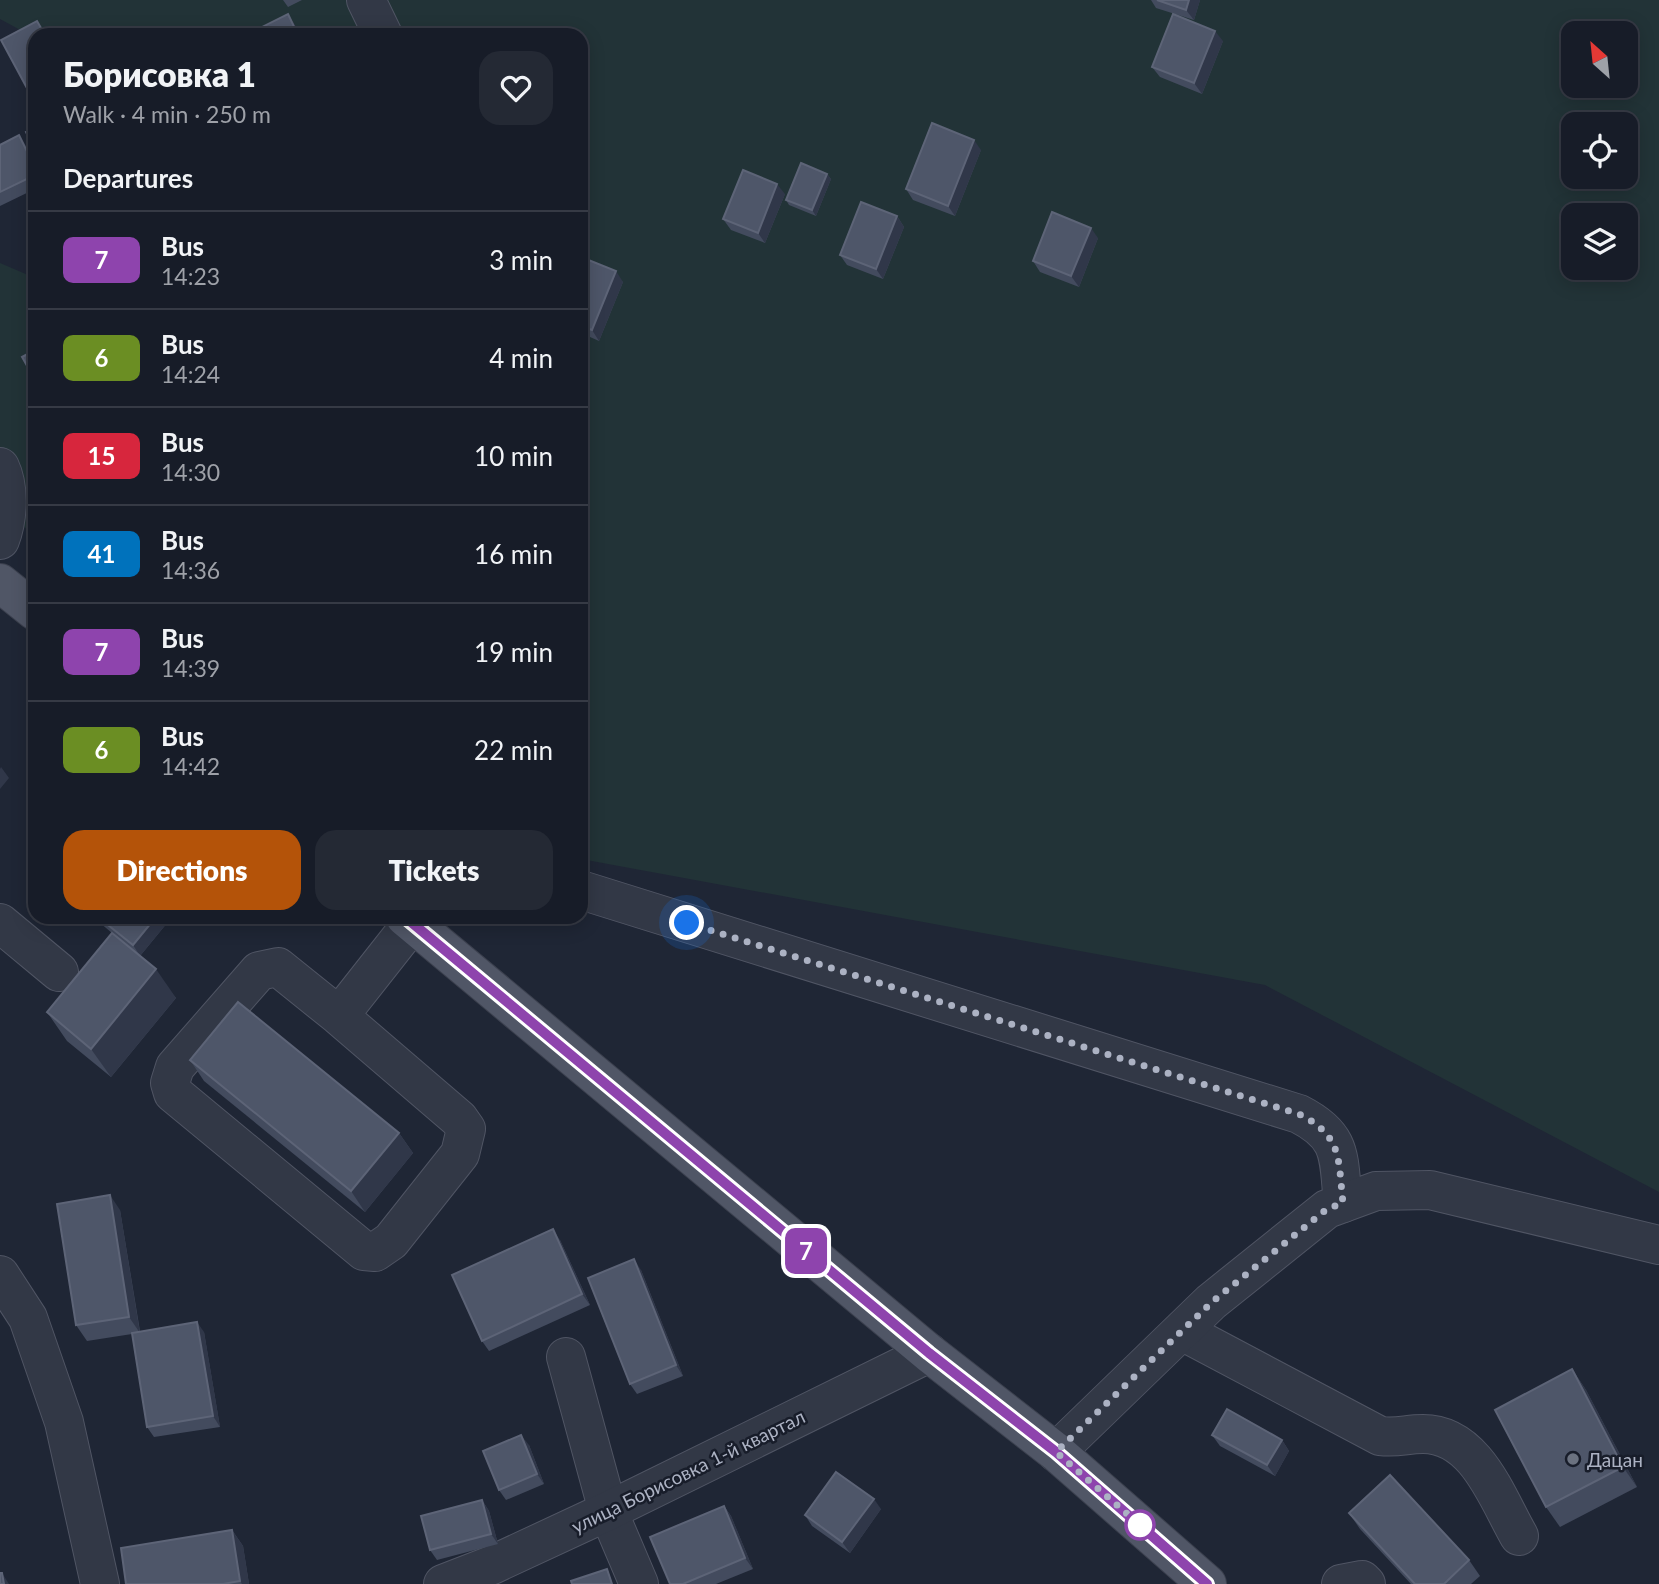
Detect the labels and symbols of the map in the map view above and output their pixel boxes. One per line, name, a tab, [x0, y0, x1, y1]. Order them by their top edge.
north arrow	[1561, 21, 1638, 98]
your location	[669, 905, 704, 940]
line badge: 7	[783, 1228, 829, 1274]
street label: улица Борисовка 1-й квартал	[567, 1404, 809, 1538]
place label: Дацан	[1587, 1448, 1643, 1471]
marker: Дацан	[1565, 1451, 1581, 1467]
unlabelled marker	[1125, 1510, 1155, 1540]

